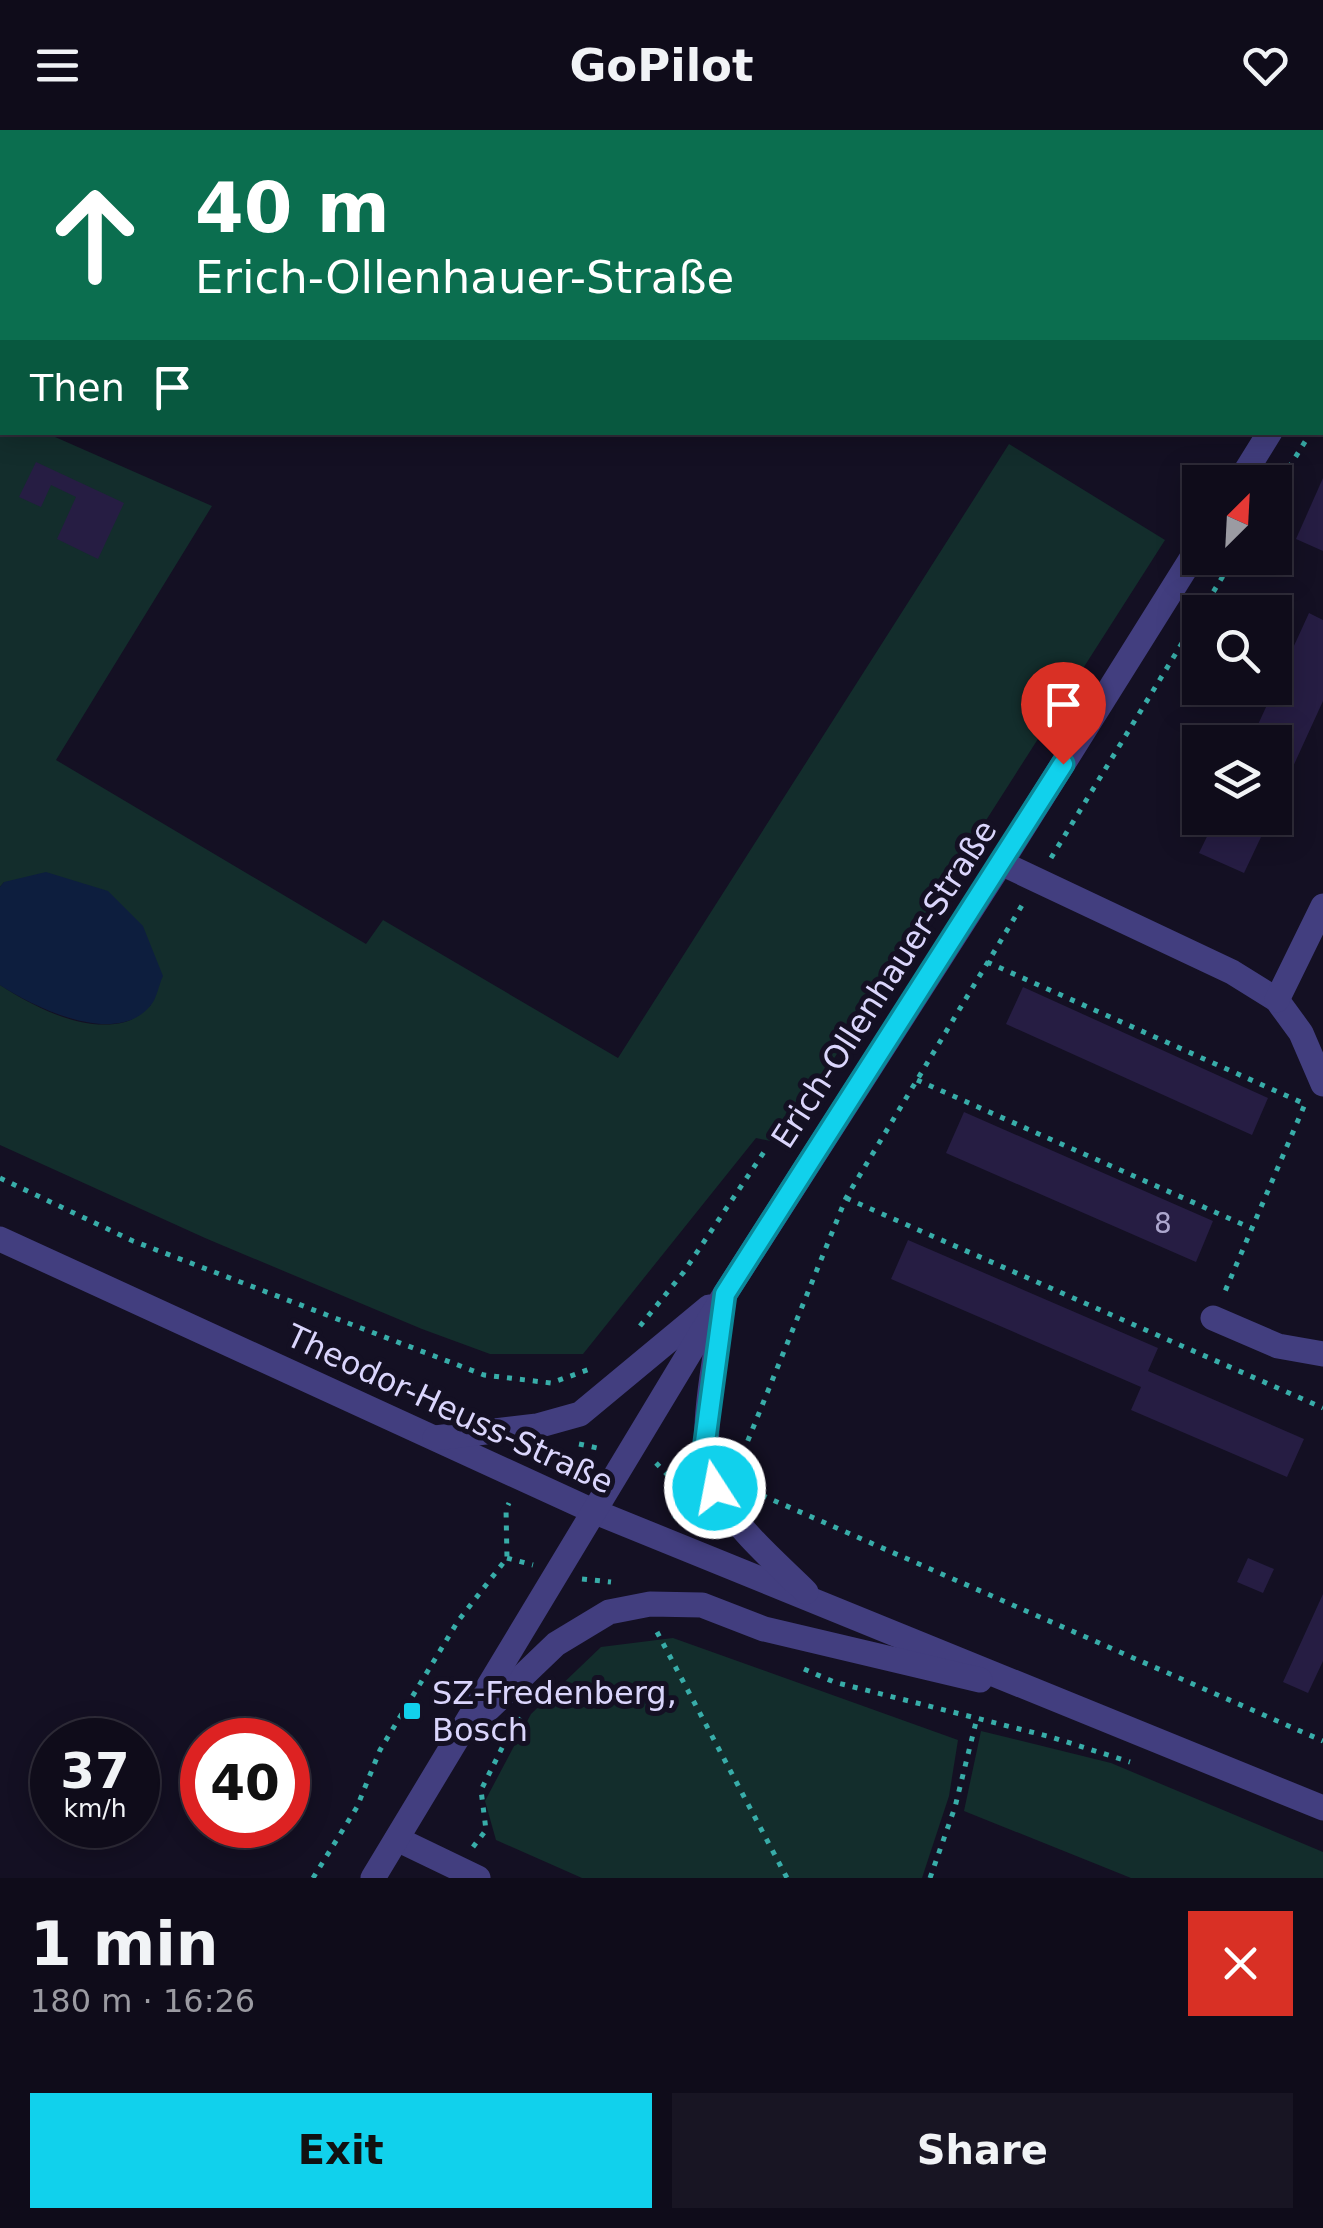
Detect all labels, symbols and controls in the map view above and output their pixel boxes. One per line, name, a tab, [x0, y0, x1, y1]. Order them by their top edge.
icon: menu	[30, 38, 85, 93]
icon: heart	[1238, 38, 1293, 93]
text: GoPilot	[569, 39, 754, 92]
text: 40 m	[195, 167, 390, 249]
icon: ahead	[30, 170, 160, 300]
text: Erich-Ollenhauer-Straße	[195, 251, 734, 304]
icon: arrive	[145, 360, 200, 415]
text: Then	[30, 366, 125, 410]
north arrow	[1182, 465, 1292, 575]
map controls	[1182, 465, 1292, 835]
button: search	[1182, 595, 1292, 705]
pin	[1021, 662, 1106, 765]
icon: arrive	[1036, 677, 1091, 732]
button: layers	[1182, 725, 1292, 835]
street label: Erich-Ollenhauer-Straße	[764, 813, 1004, 1155]
house number: 8	[1154, 1207, 1172, 1240]
street label: Theodor-Heuss-Straße	[280, 1316, 619, 1501]
position arrow	[663, 1436, 767, 1540]
place label: SZ-Fredenberg, Bosch	[432, 1674, 677, 1749]
marker: SZ-Fredenberg, Bosch	[401, 1700, 423, 1722]
speed limit sign: 40	[180, 1718, 310, 1848]
text: 37	[60, 1742, 130, 1800]
text: km/h	[63, 1794, 127, 1823]
text: 1 min	[30, 1909, 218, 1979]
button: close	[1188, 1911, 1293, 2016]
text: 180 m · 16:26	[30, 1982, 255, 2020]
button: Exit	[30, 2093, 652, 2208]
button: Share	[672, 2093, 1293, 2208]

